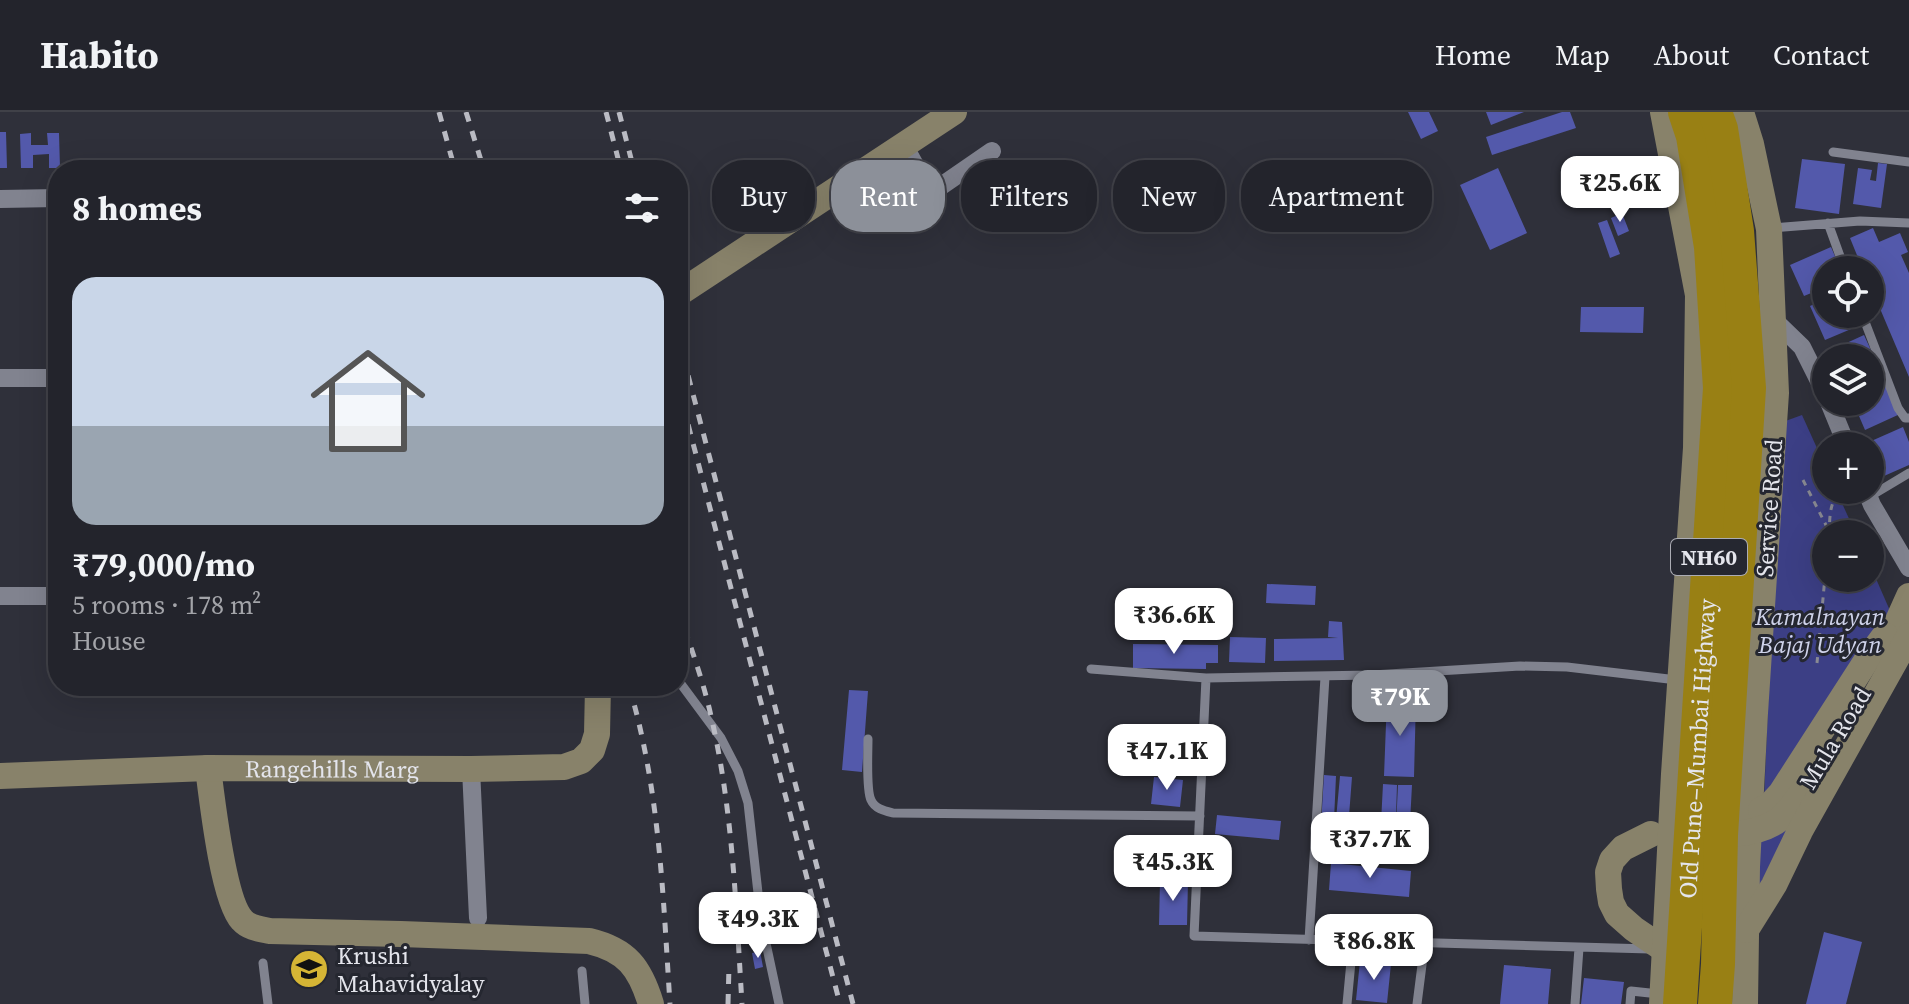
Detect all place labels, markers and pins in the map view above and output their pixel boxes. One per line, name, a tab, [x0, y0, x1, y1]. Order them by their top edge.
pin: ₹25.6K	[1555, 156, 1685, 224]
pin: ₹36.6K	[1109, 588, 1239, 656]
pin: ₹79K	[1353, 670, 1447, 738]
pin: ₹47.1K	[1102, 724, 1232, 792]
pin: ₹37.7K	[1305, 812, 1435, 880]
pin: ₹45.3K	[1108, 835, 1238, 903]
pin: ₹49.3K	[693, 892, 823, 960]
pin: ₹86.8K	[1309, 914, 1439, 982]
place label: Krushi Mahavidyalay	[337, 939, 485, 1000]
school or university icon: Krushi Mahavidyalay	[288, 948, 330, 990]

